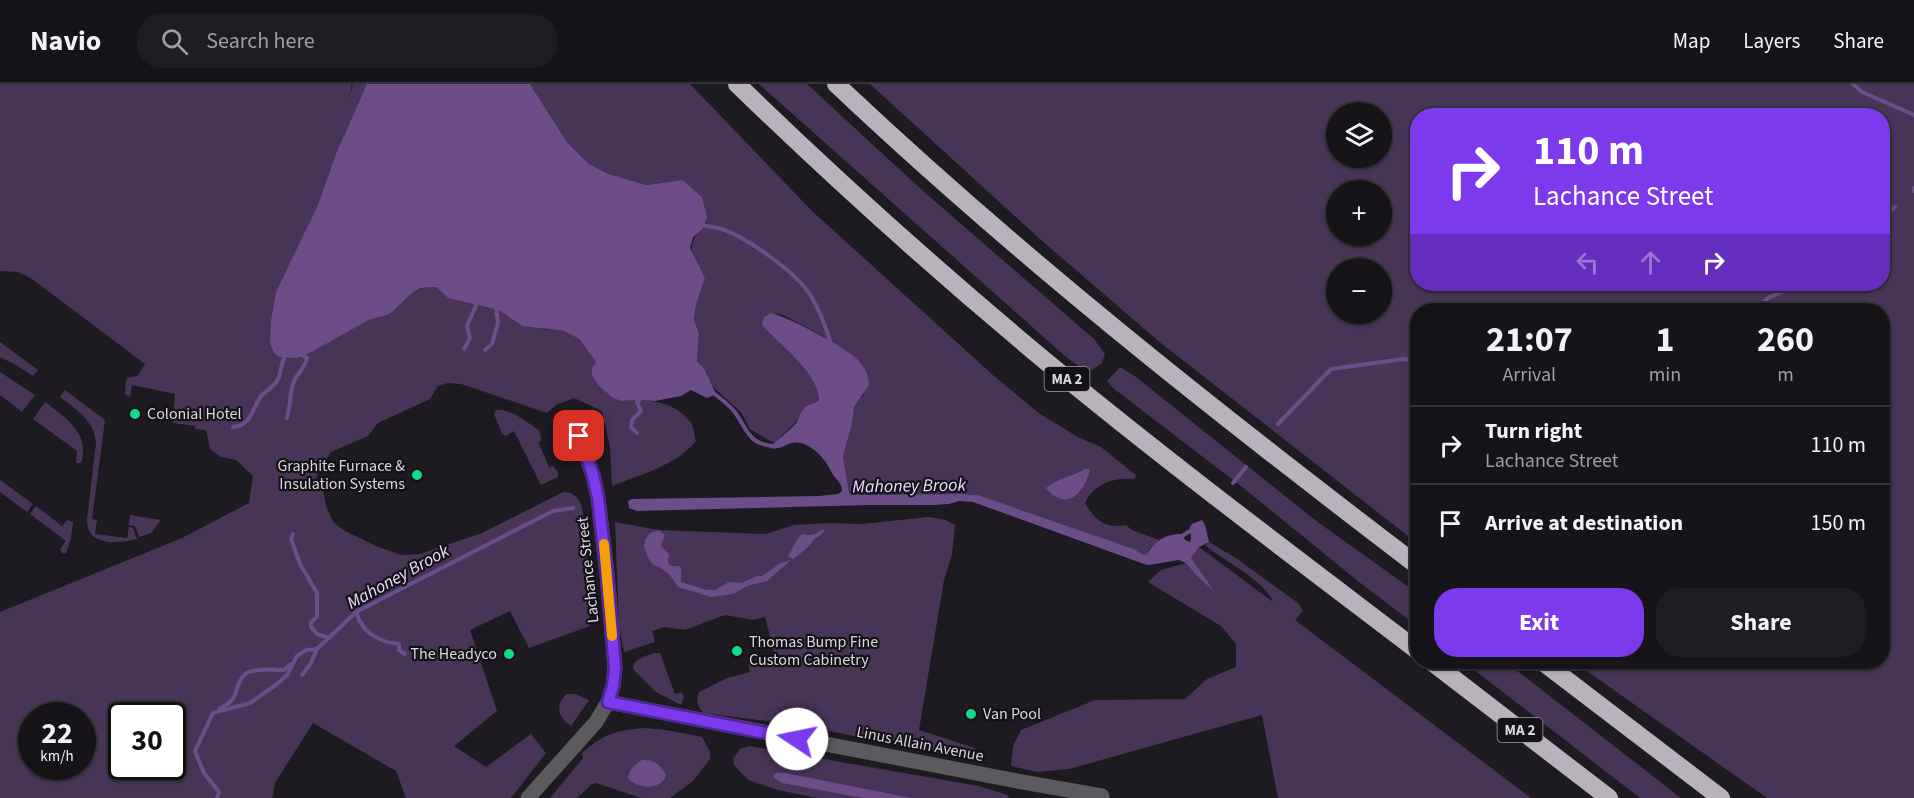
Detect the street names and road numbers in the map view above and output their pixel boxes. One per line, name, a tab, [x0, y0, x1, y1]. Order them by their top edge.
road number: MA 2	[1044, 367, 1090, 391]
street label: Lachance Street	[571, 515, 605, 624]
road number: MA 2	[1498, 718, 1543, 742]
street label: Linus Allain Avenue	[854, 721, 986, 767]

